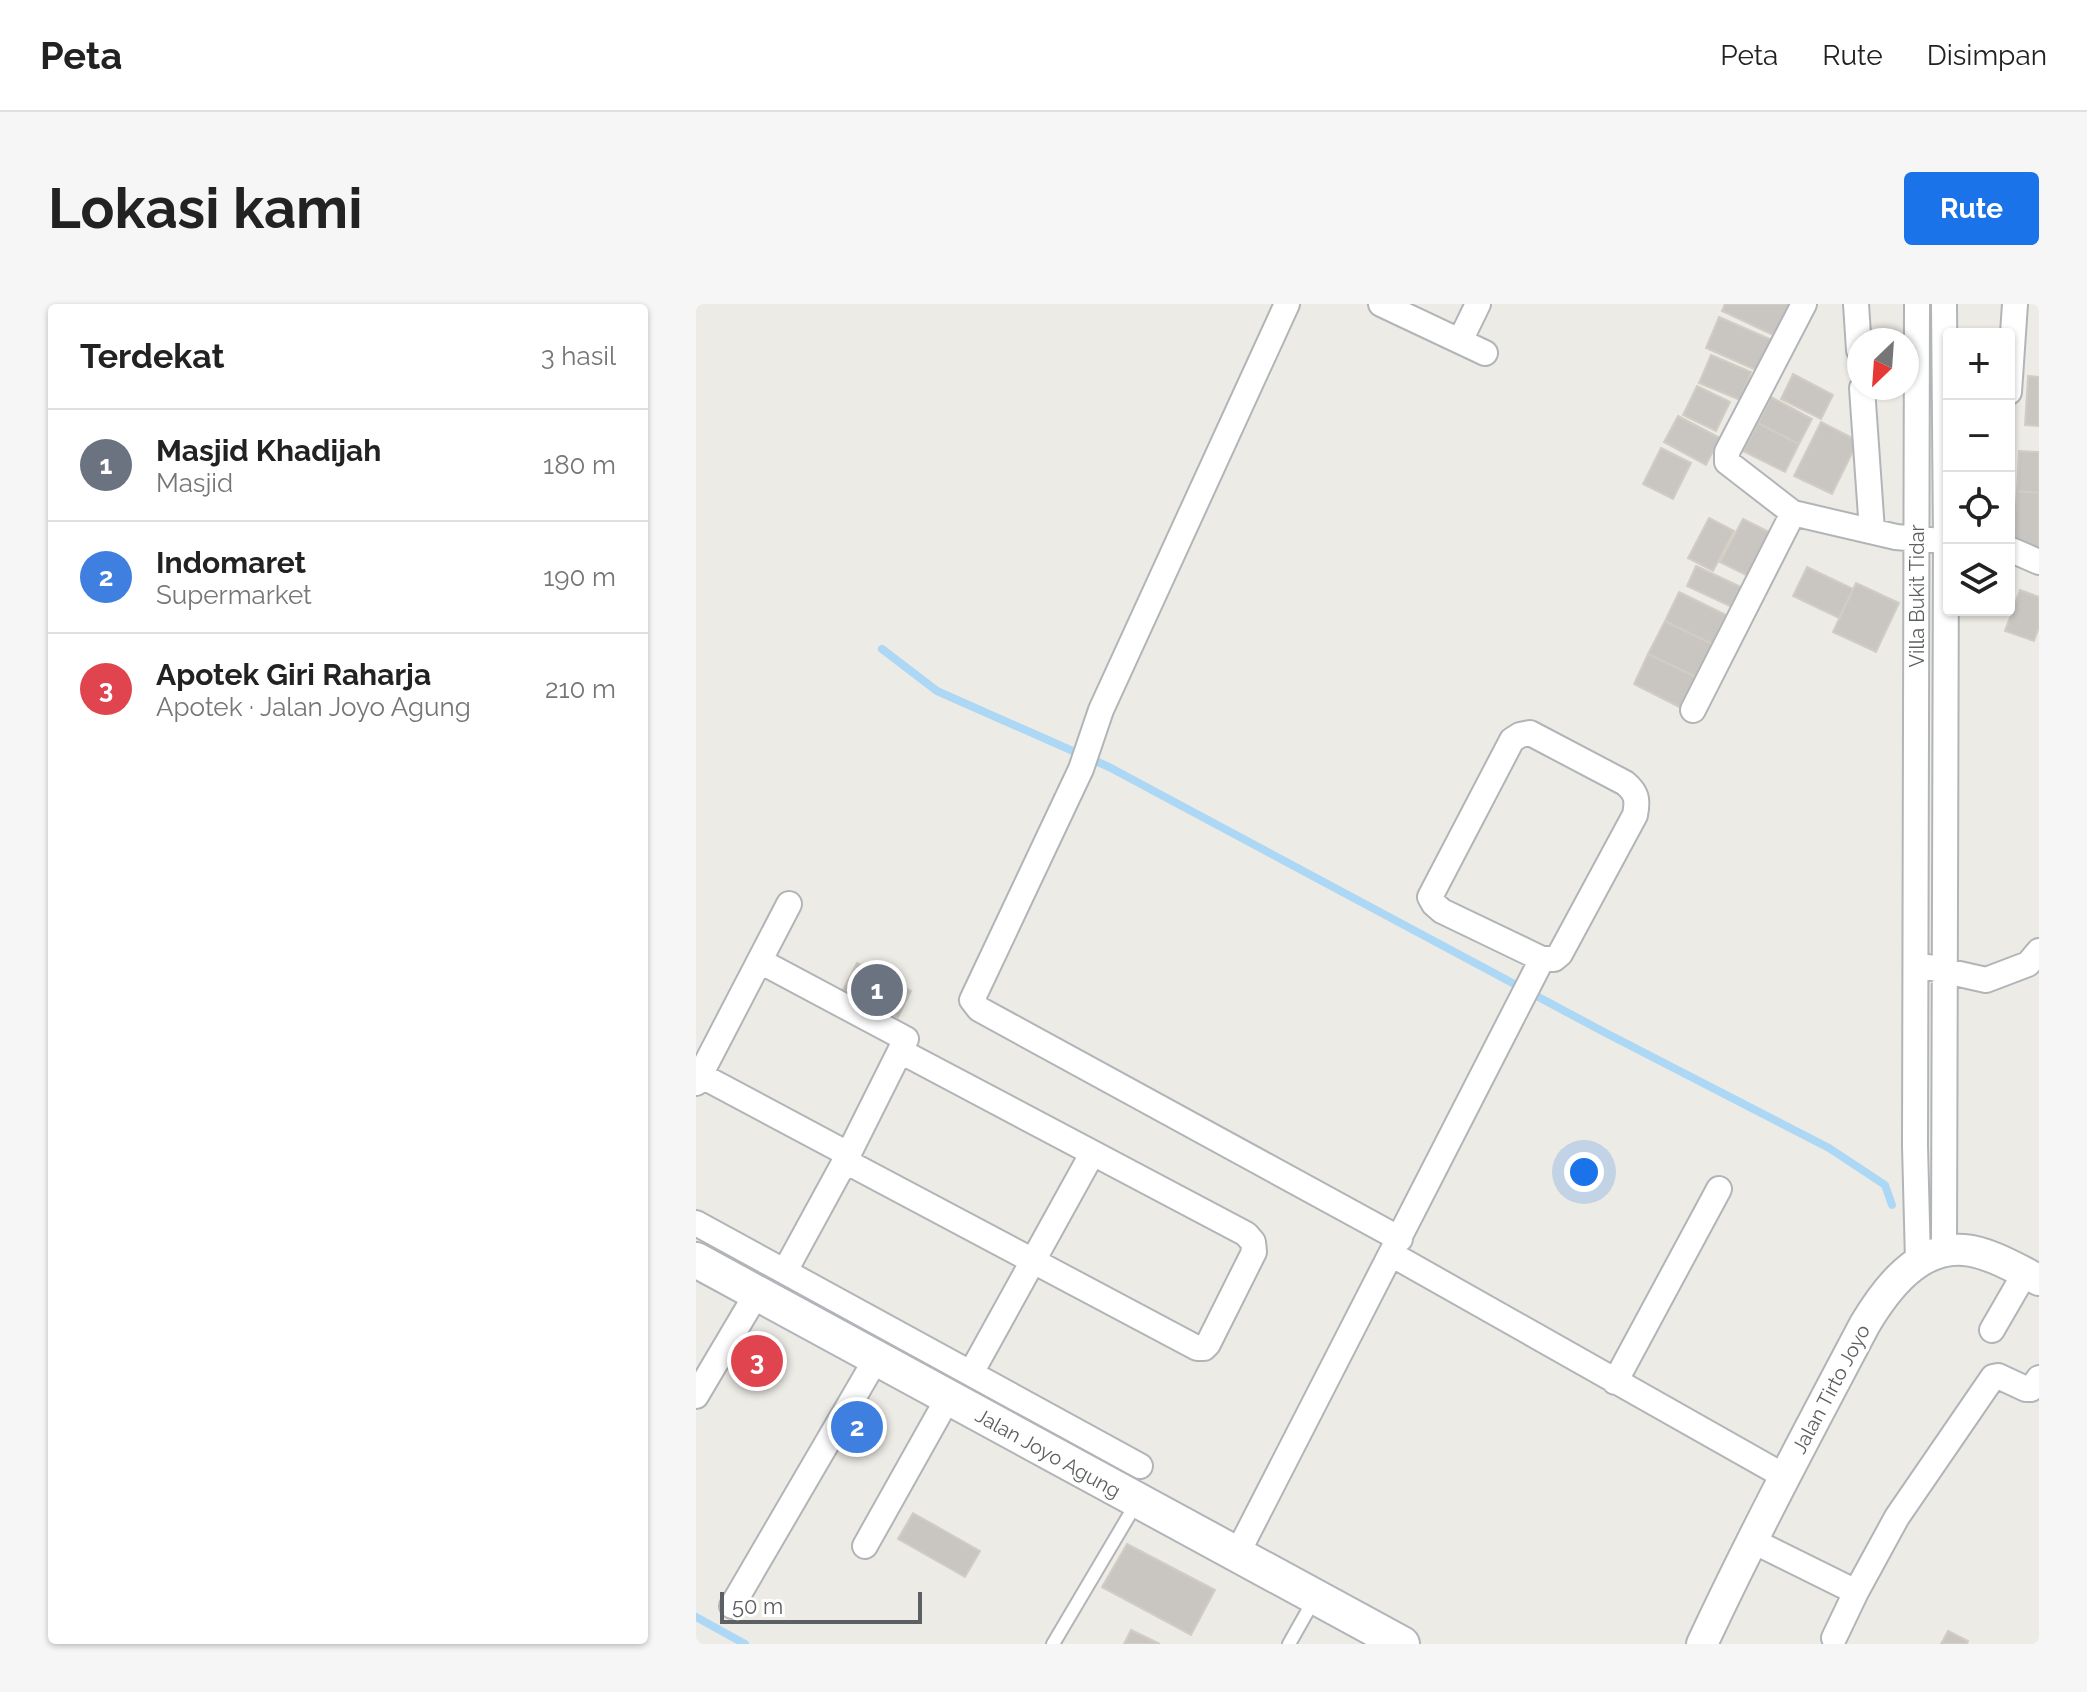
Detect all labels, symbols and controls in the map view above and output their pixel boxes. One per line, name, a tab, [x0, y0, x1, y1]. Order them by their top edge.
text: Peta	[40, 33, 122, 78]
text: Peta	[1720, 39, 1778, 72]
text: Rute	[1822, 39, 1883, 72]
text: Disimpan	[1927, 39, 2047, 72]
button: Rute	[1904, 172, 2039, 245]
text: Lokasi kami	[48, 175, 362, 241]
north arrow	[1847, 328, 1919, 400]
map controls	[1943, 328, 2015, 616]
button: +	[1943, 328, 2015, 400]
text: Terdekat	[80, 336, 225, 376]
text: 3 hasil	[541, 341, 616, 371]
button: −	[1943, 400, 2015, 472]
text: Masjid Khadijah	[156, 433, 381, 468]
text: 1	[100, 450, 112, 480]
text: 180 m	[543, 450, 616, 480]
text: Masjid	[156, 468, 233, 498]
button: locate	[1943, 472, 2015, 544]
street label: Villa Bukit Tidar	[1905, 524, 1929, 668]
button: layers	[1943, 544, 2015, 616]
text: Indomaret	[156, 545, 306, 580]
text: 2	[99, 562, 113, 592]
text: 190 m	[543, 562, 616, 592]
text: Supermarket	[156, 580, 312, 610]
text: Apotek Giri Raharja	[156, 657, 431, 692]
text: 3	[99, 674, 113, 704]
text: 210 m	[545, 674, 616, 704]
text: Apotek · Jalan Joyo Agung	[156, 692, 471, 722]
pin: 1	[851, 960, 903, 1020]
your location	[1564, 1152, 1604, 1192]
street label: Jalan Tirto Joyo	[1787, 1320, 1875, 1458]
pin: 3	[731, 1331, 783, 1391]
pin: 2	[831, 1397, 883, 1457]
street label: Jalan Joyo Agung	[971, 1403, 1125, 1503]
scale bar	[720, 1588, 922, 1624]
text: 50 m	[732, 1593, 783, 1619]

